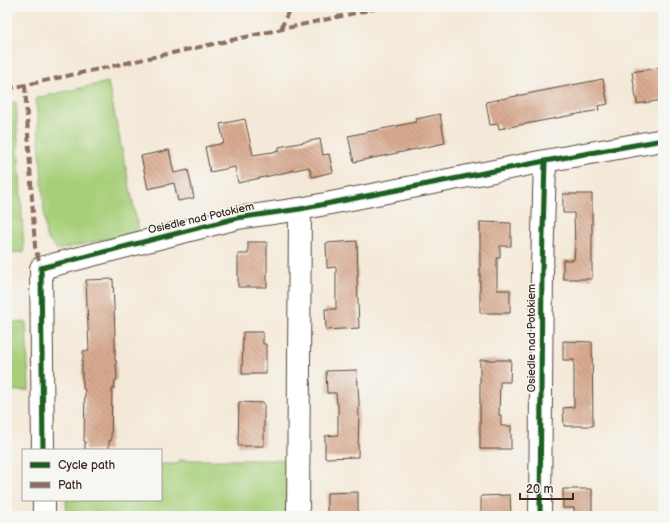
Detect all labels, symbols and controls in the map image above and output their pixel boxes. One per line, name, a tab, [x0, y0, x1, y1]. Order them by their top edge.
street label: Osiedle nad Potokiem	[147, 199, 255, 237]
street label: Osiedle nad Potokiem	[525, 284, 538, 392]
legend	[22, 449, 162, 501]
text: Cycle path	[58, 458, 115, 473]
scale bar	[520, 475, 573, 501]
text: Path	[58, 478, 83, 493]
text: 20 m	[526, 482, 553, 497]

